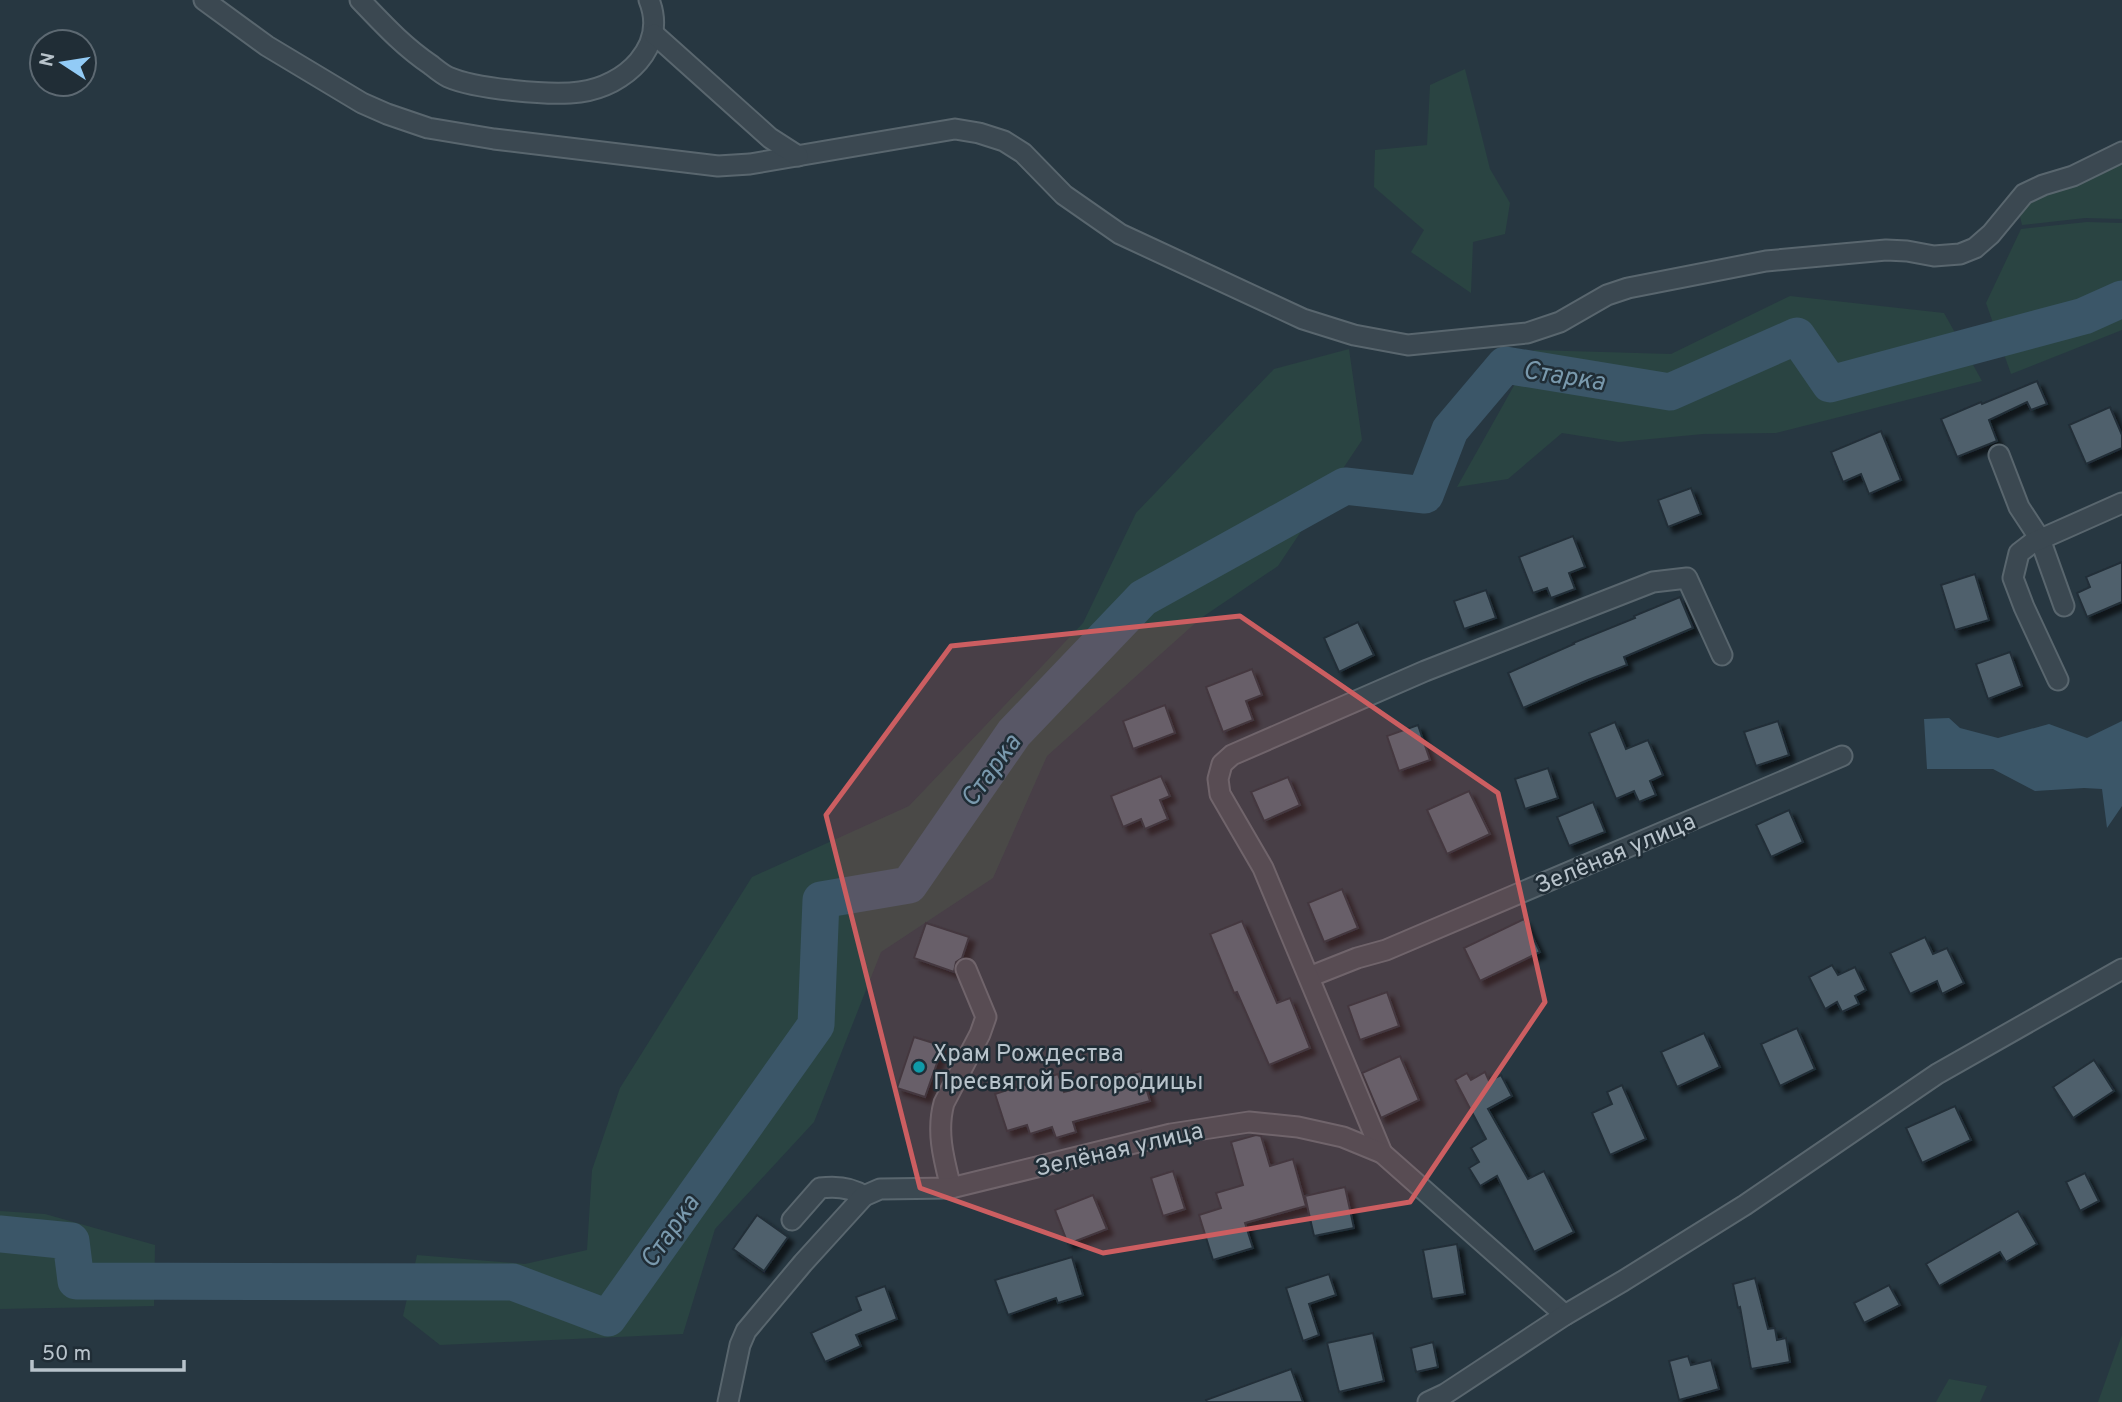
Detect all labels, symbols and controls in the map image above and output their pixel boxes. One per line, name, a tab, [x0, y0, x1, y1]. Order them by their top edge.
north arrow	[28, 28, 98, 98]
text: N	[35, 51, 61, 69]
water label: Старка	[1520, 355, 1608, 400]
water label: Старка	[954, 728, 1030, 815]
street label: Зелёная улица	[1531, 808, 1701, 902]
place label: Храм Рождества Пресвятой Богородицы	[933, 1040, 1203, 1098]
marker: Храм Рождества Пресвятой Богородицы	[911, 1059, 927, 1075]
street label: Зелёная улица	[1033, 1117, 1206, 1185]
water label: Старка	[634, 1189, 709, 1276]
scale bar	[32, 1328, 184, 1372]
text: 50 m	[42, 1341, 91, 1368]

